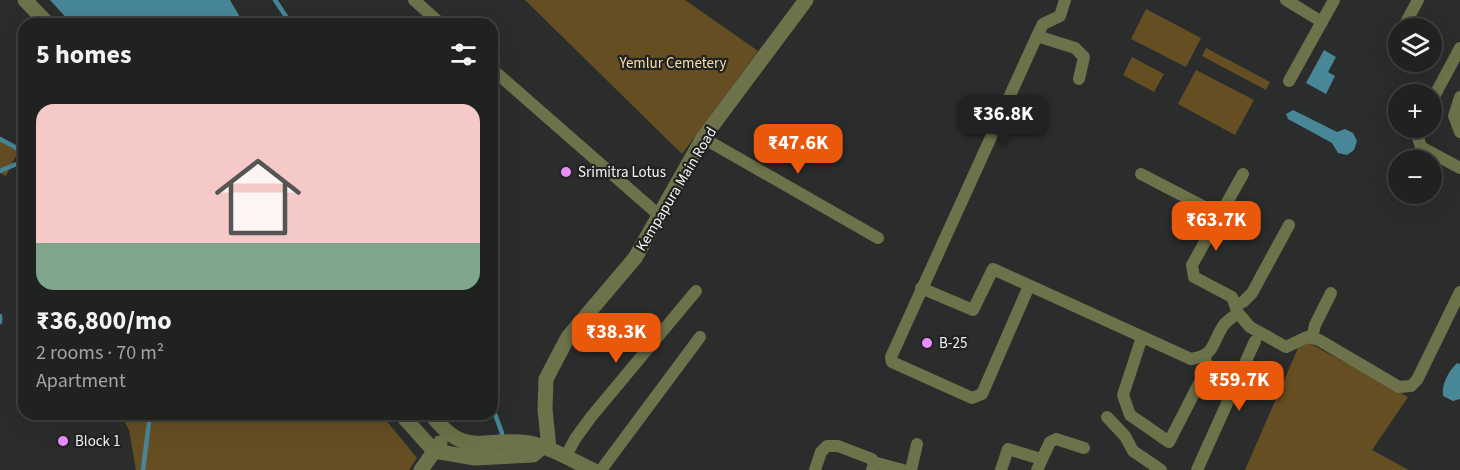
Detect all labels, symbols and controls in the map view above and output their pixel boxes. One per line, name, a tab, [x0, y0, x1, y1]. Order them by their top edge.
map controls	[1388, 18, 1442, 204]
button: layers	[1388, 18, 1442, 72]
text: 5 homes	[36, 36, 131, 73]
icon: filters	[447, 38, 480, 71]
park label: Yemlur Cemetery	[618, 53, 727, 74]
button: +	[1388, 84, 1442, 138]
pin: ₹36.8K	[954, 95, 1052, 146]
text: ₹36.8K	[973, 100, 1033, 128]
street label: Kempapura Main Road	[631, 123, 722, 255]
pin: ₹47.6K	[749, 124, 847, 175]
text: ₹47.6K	[768, 129, 828, 157]
icon: home	[204, 143, 312, 251]
button: −	[1388, 150, 1442, 204]
place label: Srimitra Lotus	[578, 162, 666, 183]
marker: Srimitra Lotus	[559, 165, 573, 179]
pin: ₹63.7K	[1167, 201, 1265, 252]
text: ₹63.7K	[1186, 206, 1246, 234]
text: ₹36,800/mo	[36, 302, 172, 339]
pin: ₹38.3K	[567, 313, 665, 364]
text: ₹38.3K	[586, 318, 646, 346]
place label: B-25	[939, 333, 967, 354]
marker: B-25	[920, 336, 934, 350]
text: 2 rooms · 70 m²	[36, 339, 164, 367]
pin: ₹59.7K	[1190, 361, 1288, 412]
text: ₹59.7K	[1209, 366, 1269, 394]
text: Apartment	[36, 367, 126, 395]
place label: Block 1	[75, 431, 121, 452]
marker: Block 1	[56, 434, 70, 448]

